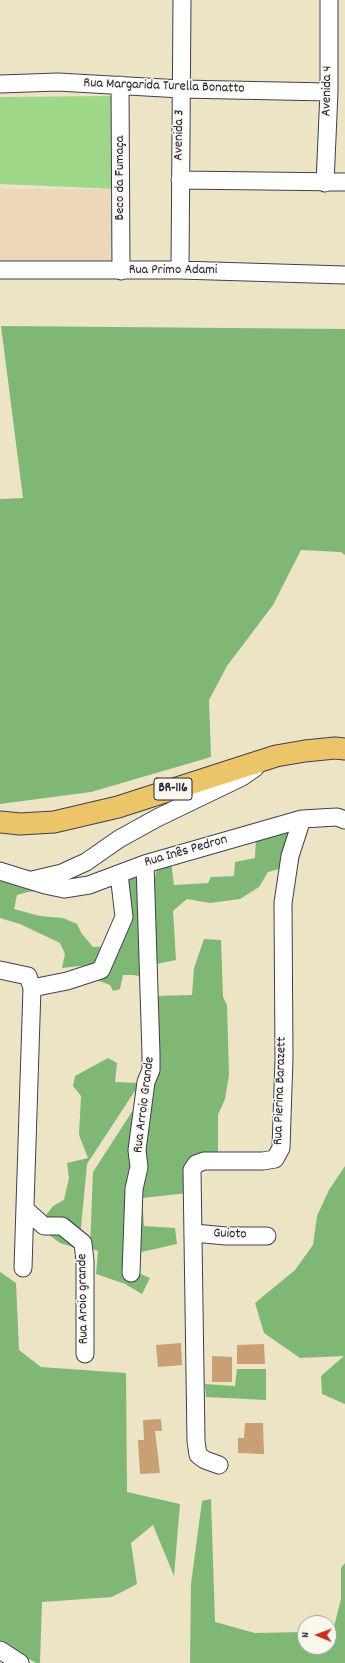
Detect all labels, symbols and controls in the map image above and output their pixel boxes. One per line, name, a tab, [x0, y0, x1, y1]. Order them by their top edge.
street label: Avenida 4	[319, 65, 337, 117]
street label: Rua Margarida Turella Bonatto	[83, 76, 245, 98]
street label: Avenida 3	[171, 109, 189, 161]
street label: Beco da Fumaça	[113, 136, 129, 220]
street label: Rua Primo Adami	[129, 263, 217, 279]
road number: BR-116	[154, 778, 192, 800]
street label: Rua Inês Pedron	[143, 832, 229, 872]
street label: Rua Pierina Barazett	[271, 1037, 291, 1145]
street label: Rua Arroio Grande	[131, 1056, 159, 1154]
street label: Guioto	[213, 1226, 247, 1244]
street label: Rua Aroio grande	[75, 1253, 93, 1345]
north arrow	[297, 1615, 337, 1655]
text: N	[298, 1632, 314, 1638]

